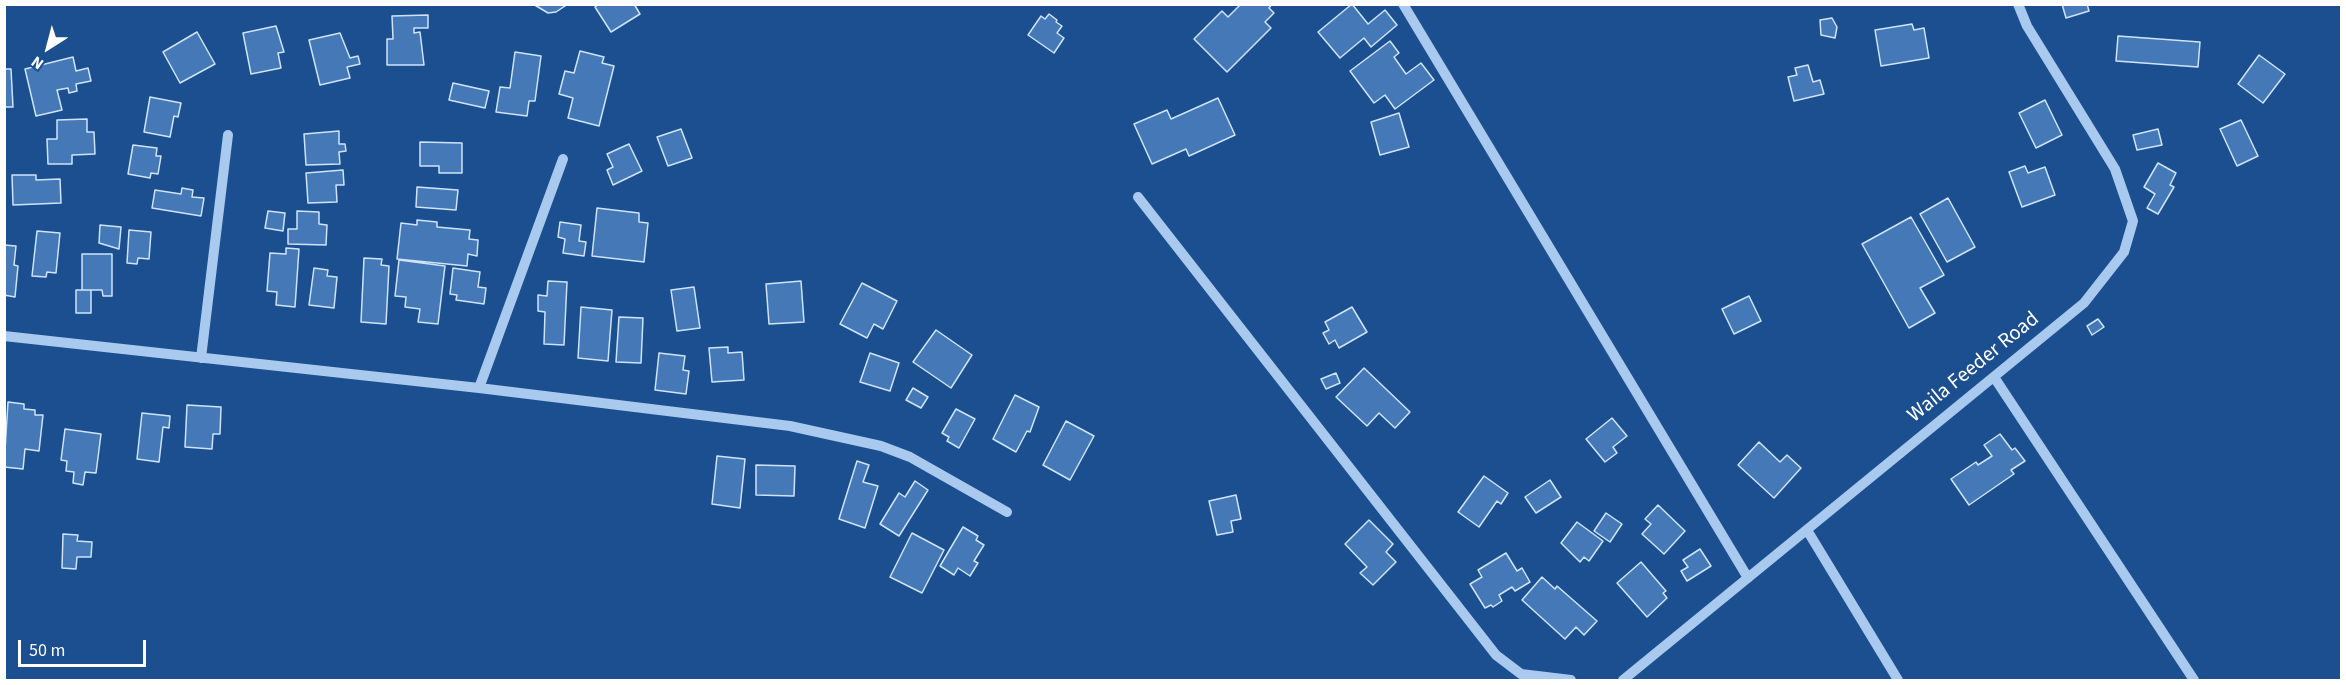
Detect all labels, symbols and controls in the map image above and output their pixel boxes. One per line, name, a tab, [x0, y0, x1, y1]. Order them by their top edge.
north arrow	[18, 18, 78, 78]
text: N	[27, 51, 48, 75]
street label: Waila Feeder Road	[1903, 307, 2045, 429]
scale bar	[21, 628, 148, 666]
text: 50 m	[29, 638, 65, 663]

